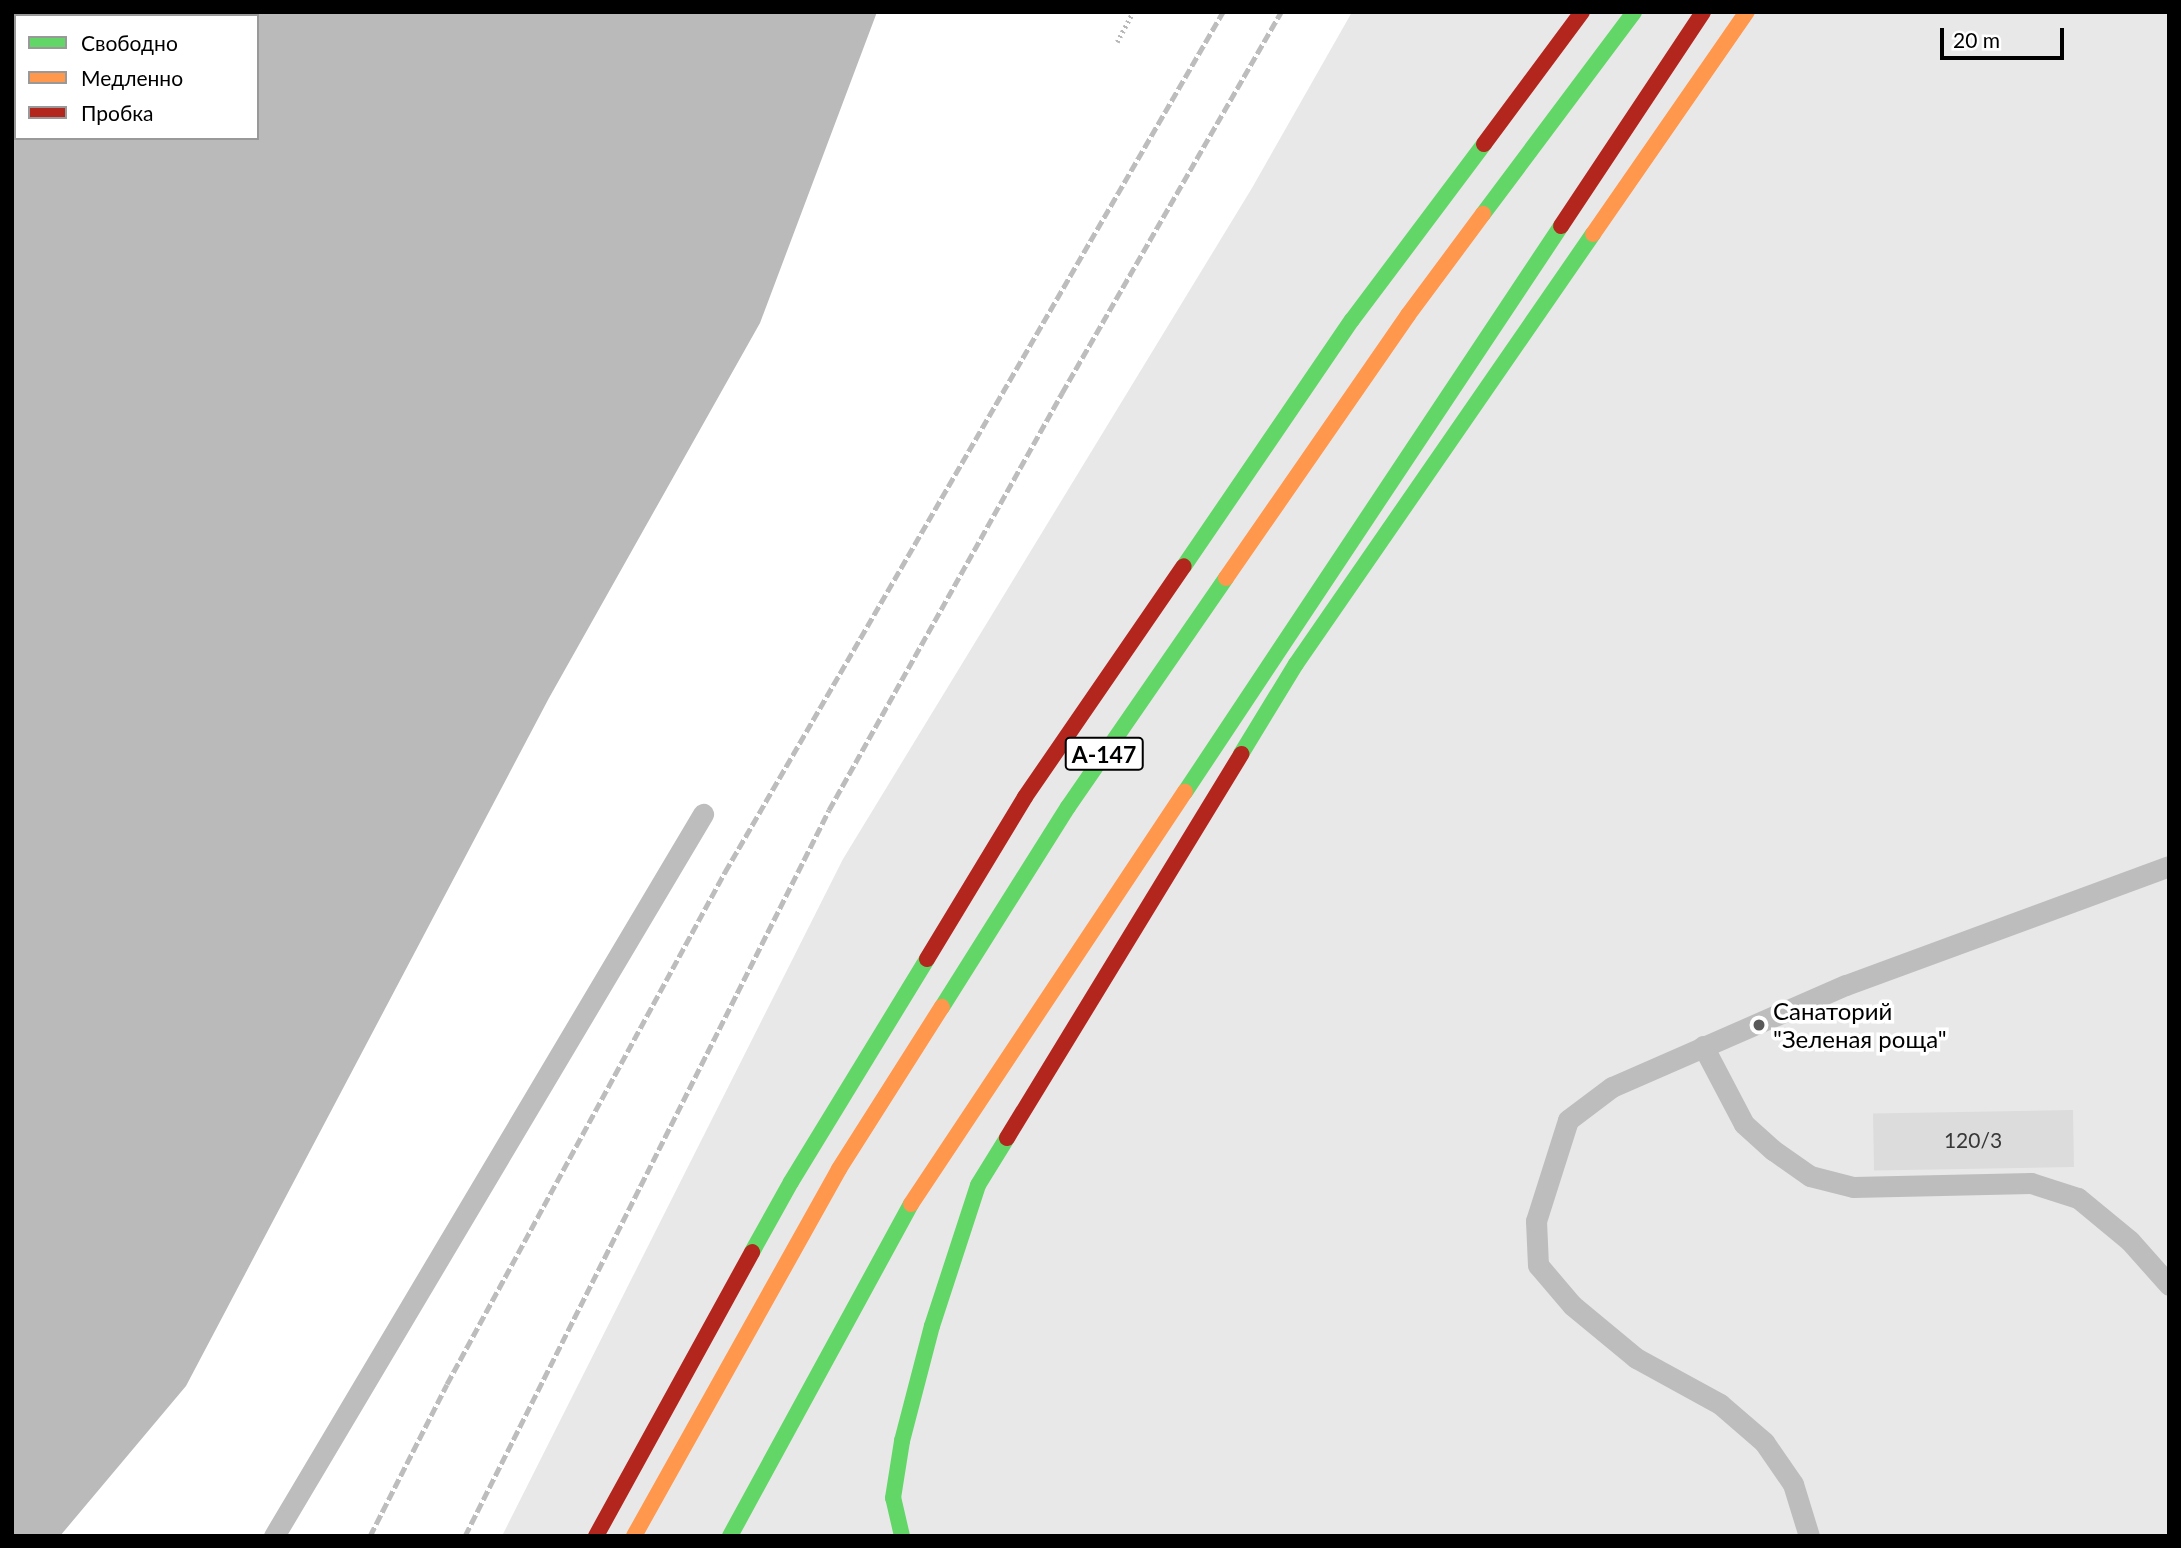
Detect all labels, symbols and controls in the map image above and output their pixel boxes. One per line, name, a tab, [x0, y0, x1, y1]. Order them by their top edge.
legend	[14, 14, 259, 140]
scale bar	[1943, 14, 2067, 58]
text: 20 m	[1953, 27, 2000, 52]
text: Свободно	[81, 30, 178, 55]
text: Медленно	[81, 65, 183, 90]
text: Пробка	[81, 100, 154, 125]
road number: А-147	[1064, 734, 1144, 774]
place label: Санаторий "Зеленая роща"	[1773, 997, 1947, 1053]
marker: Санаторий "Зеленая роща"	[1751, 1017, 1767, 1033]
house number: 120/3	[1944, 1127, 2002, 1153]

